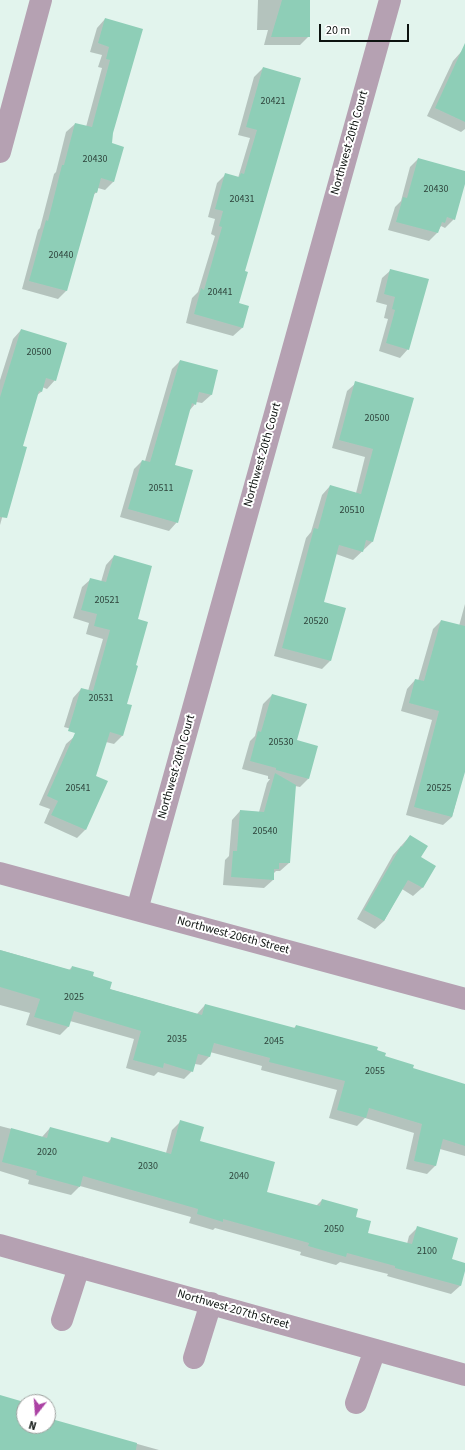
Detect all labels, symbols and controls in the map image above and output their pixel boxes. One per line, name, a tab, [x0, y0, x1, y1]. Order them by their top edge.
scale bar	[321, 16, 411, 42]
text: 20 m	[326, 22, 350, 39]
street label: Northwest 20th Court	[328, 89, 372, 197]
house number: 20421	[261, 96, 285, 108]
house number: 20430	[83, 154, 107, 166]
house number: 20430	[424, 184, 448, 196]
house number: 20431	[230, 194, 254, 206]
house number: 20440	[49, 250, 73, 262]
house number: 20441	[208, 287, 232, 299]
house number: 20500	[27, 347, 51, 359]
street label: Northwest 20th Court	[241, 401, 285, 509]
house number: 20500	[365, 413, 389, 425]
house number: 20511	[149, 483, 173, 495]
house number: 20510	[340, 505, 364, 517]
house number: 20521	[95, 595, 119, 607]
house number: 20520	[304, 616, 328, 628]
house number: 20531	[89, 693, 113, 705]
street label: Northwest 20th Court	[155, 713, 199, 821]
house number: 20530	[269, 737, 293, 749]
house number: 20541	[66, 783, 90, 795]
house number: 20525	[427, 783, 451, 795]
house number: 20540	[253, 826, 277, 838]
street label: Northwest 206th Street	[175, 914, 291, 958]
house number: 2025	[64, 992, 84, 1004]
house number: 2035	[167, 1034, 187, 1046]
house number: 2045	[264, 1036, 284, 1048]
house number: 2055	[365, 1066, 385, 1078]
house number: 2020	[37, 1147, 57, 1159]
house number: 2030	[138, 1161, 158, 1173]
house number: 2040	[229, 1171, 249, 1183]
house number: 2050	[324, 1224, 344, 1236]
house number: 2100	[417, 1246, 437, 1258]
street label: Northwest 207th Street	[175, 1287, 291, 1333]
north arrow	[16, 1394, 56, 1434]
text: N	[27, 1417, 38, 1433]

